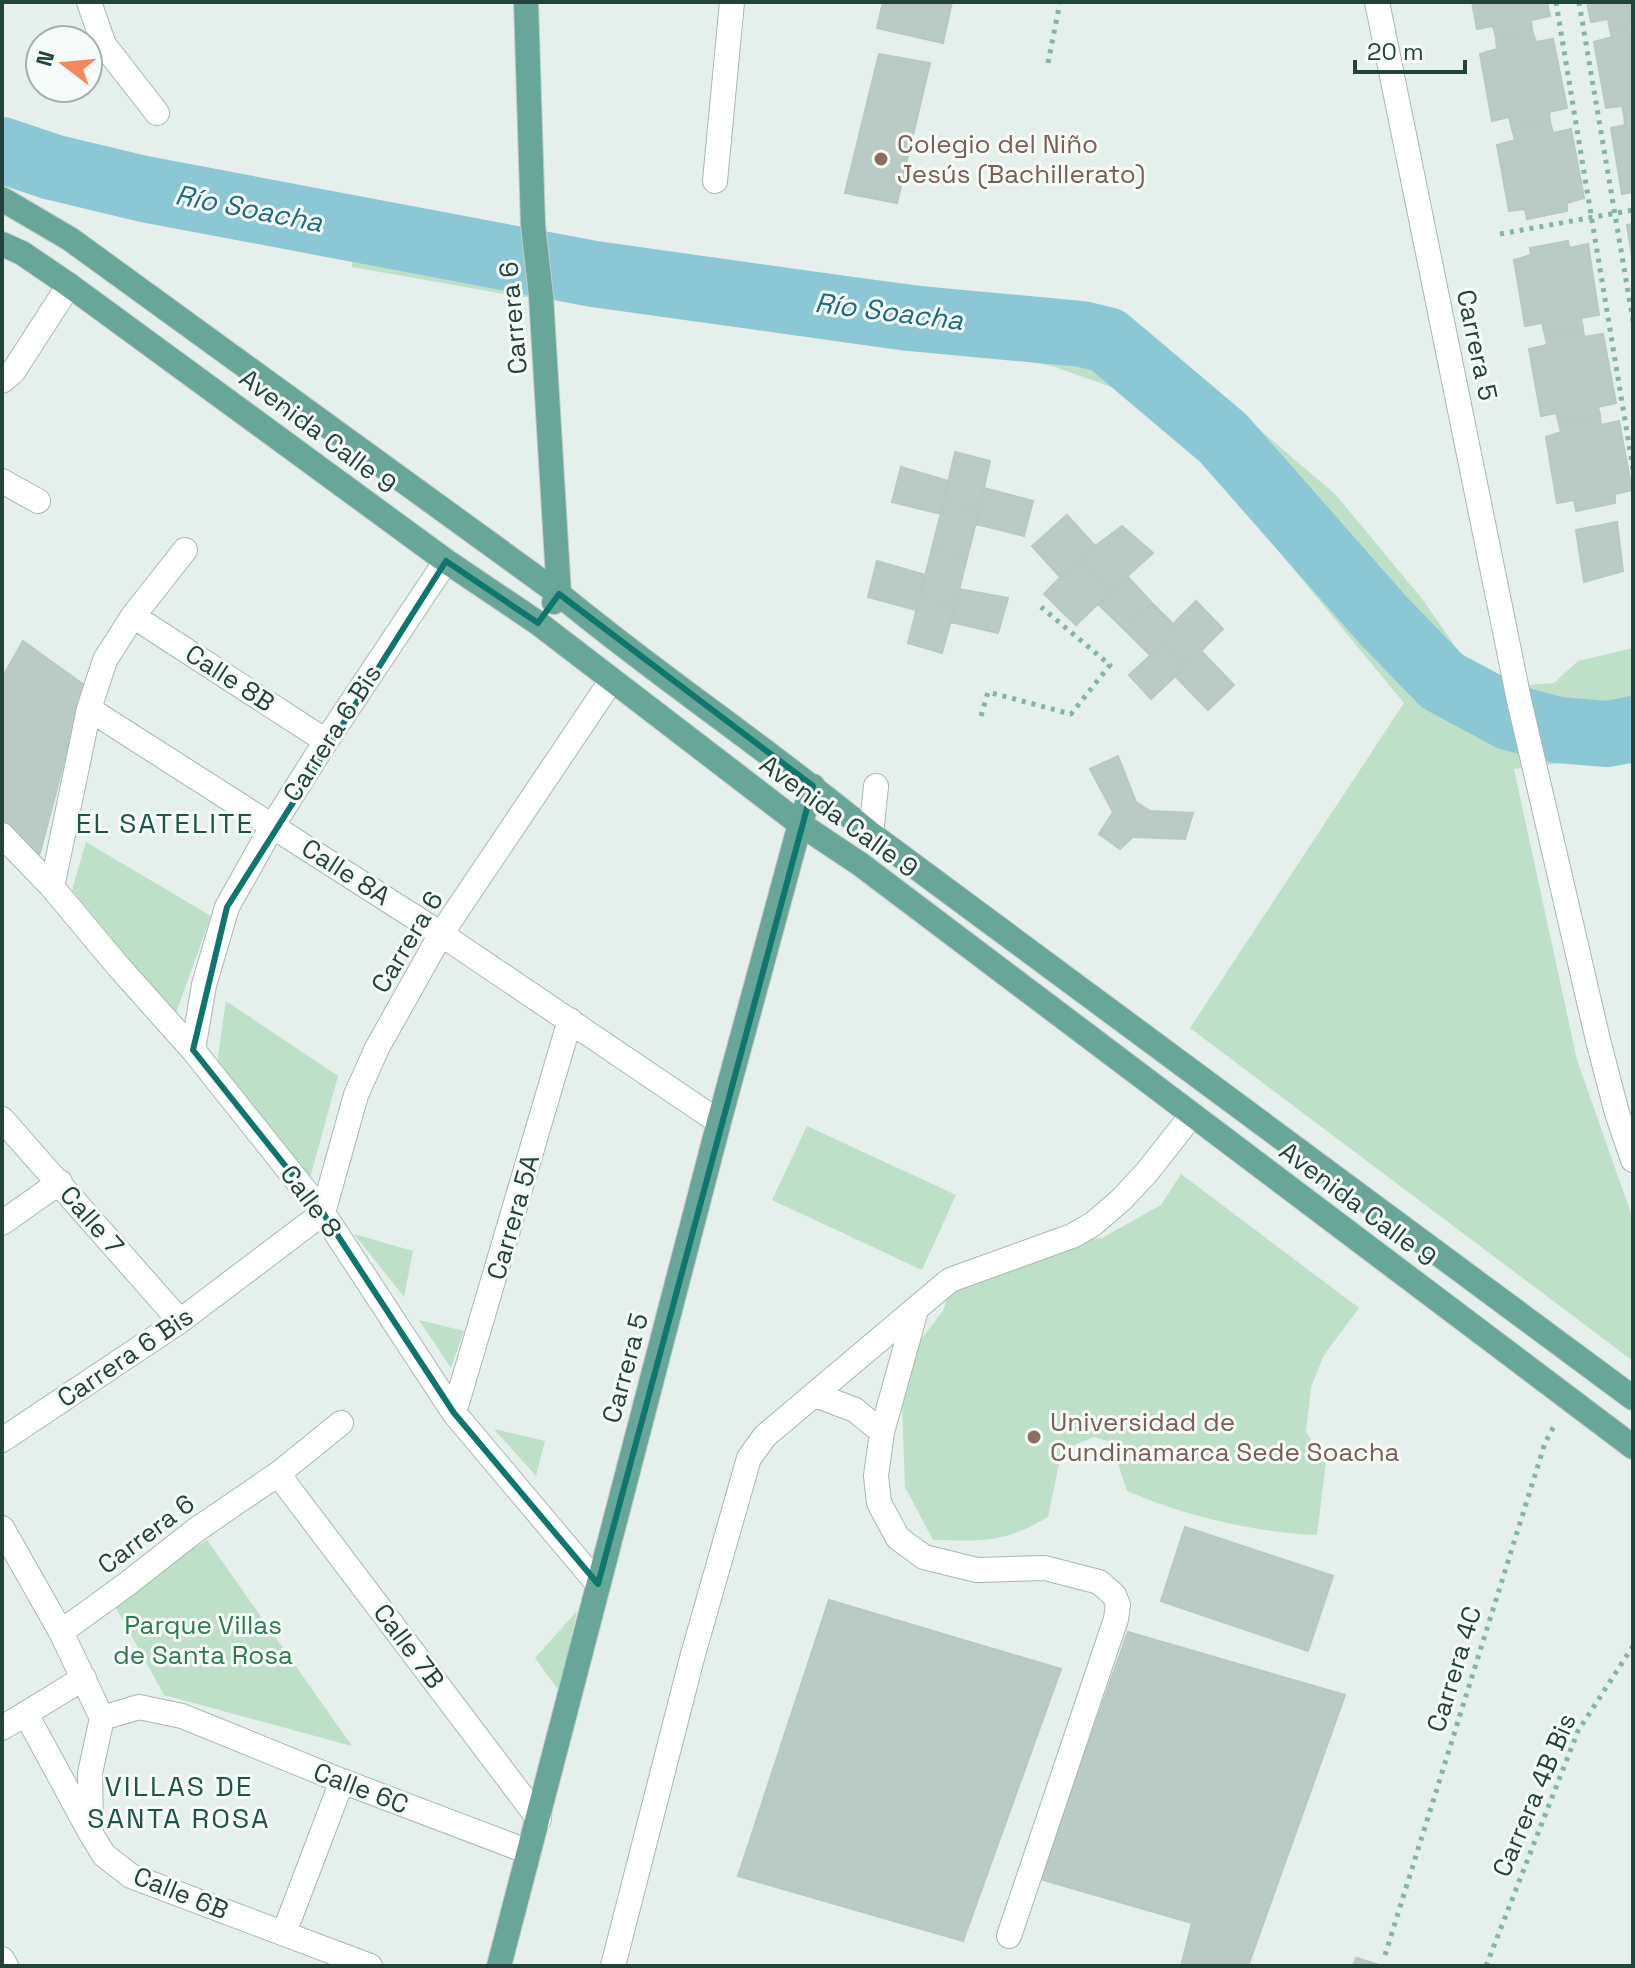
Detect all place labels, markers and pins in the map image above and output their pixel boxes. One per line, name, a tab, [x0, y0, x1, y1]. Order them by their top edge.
place label: Colegio del Niño Jesús (Bachillerato)	[897, 127, 1145, 191]
marker: Colegio del Niño Jesús (Bachillerato)	[872, 150, 890, 168]
place label: Universidad de Cundinamarca Sede Soacha	[1050, 1405, 1400, 1469]
marker: Universidad de Cundinamarca Sede Soacha	[1025, 1428, 1043, 1446]

